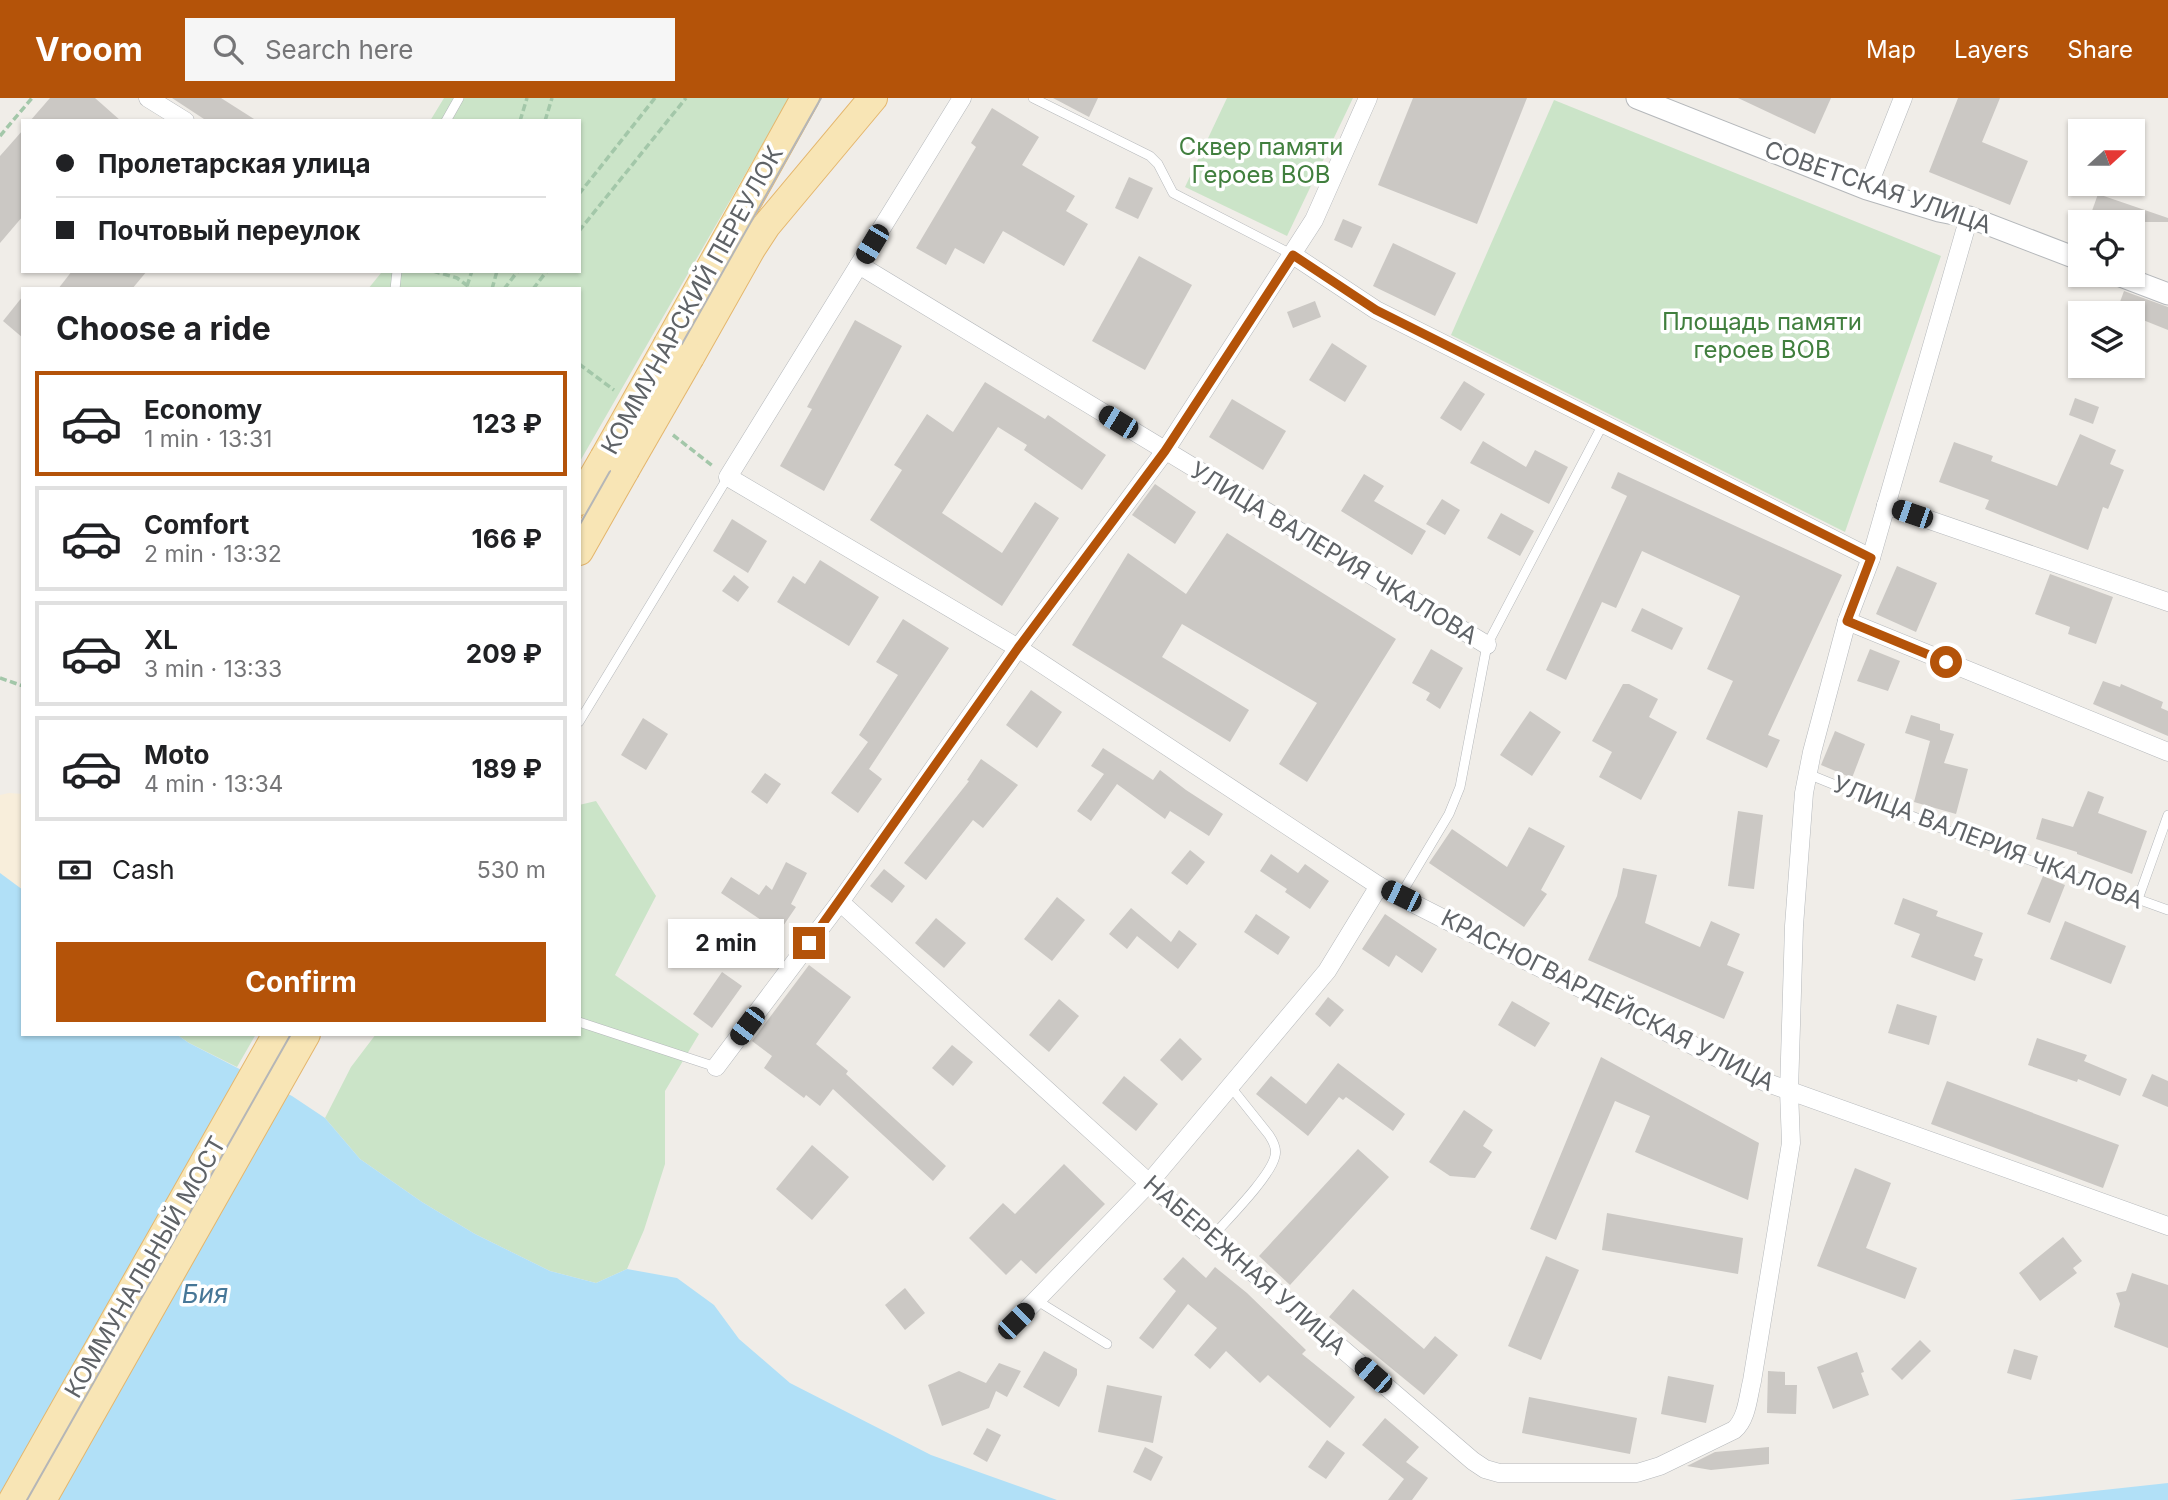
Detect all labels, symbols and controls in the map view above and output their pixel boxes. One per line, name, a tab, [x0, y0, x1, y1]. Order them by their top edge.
search box	[185, 18, 675, 81]
text: Vroom	[35, 29, 143, 69]
icon: search	[209, 30, 247, 68]
text: Search here	[265, 34, 414, 65]
text: Map	[1866, 35, 1916, 64]
text: Layers	[1954, 35, 2029, 64]
text: Share	[2067, 35, 2133, 64]
north arrow	[2068, 119, 2146, 196]
map controls	[2068, 119, 2145, 378]
park label: Сквер памяти Героев ВОВ	[1179, 132, 1343, 189]
street label: СОВЕТСКАЯ УЛИЦА	[1761, 135, 1995, 239]
street label: КОММУНАРСКИЙ ПЕРЕУЛОК	[594, 140, 789, 459]
text: Пролетарская улица	[98, 148, 371, 179]
button: locate	[2068, 210, 2145, 287]
text: Почтовый переулок	[98, 215, 360, 246]
car	[853, 221, 892, 267]
button: layers	[2068, 301, 2145, 378]
park label: Площадь памяти героев ВОВ	[1662, 307, 1862, 364]
text: Choose a ride	[56, 309, 271, 348]
icon: car	[60, 392, 123, 455]
text: Economy	[144, 394, 262, 425]
car	[1095, 402, 1142, 442]
text: 123 ₽	[472, 408, 542, 439]
text: 1 min · 13:31	[144, 425, 272, 453]
street label: УЛИЦА ВАЛЕРИЯ ЧКАЛОВА	[1185, 456, 1483, 650]
car	[1889, 497, 1936, 531]
icon: car	[60, 507, 123, 570]
text: Comfort	[144, 509, 249, 540]
text: 166 ₽	[472, 523, 542, 554]
text: 2 min · 13:32	[144, 540, 282, 568]
icon: car	[60, 622, 123, 685]
text: XL	[144, 624, 178, 655]
text: 209 ₽	[466, 638, 542, 669]
route start	[1930, 646, 1962, 678]
text: 3 min · 13:33	[144, 655, 282, 683]
icon: car	[60, 737, 123, 800]
text: Moto	[144, 739, 209, 770]
text: 189 ₽	[472, 753, 542, 784]
street label: УЛИЦА ВАЛЕРИЯ ЧКАЛОВА	[1829, 769, 2147, 915]
text: 4 min · 13:34	[144, 770, 283, 798]
icon: cash	[56, 851, 94, 889]
text: Cash	[112, 854, 175, 885]
text: 530 m	[477, 856, 546, 884]
car	[1378, 877, 1425, 915]
street label: КРАСНОГВАРДЕЙСКАЯ УЛИЦА	[1437, 902, 1780, 1097]
callout: 2 min	[669, 918, 784, 968]
route end	[793, 927, 825, 959]
text: 2 min	[695, 929, 757, 957]
button: Confirm	[56, 942, 546, 1022]
car	[726, 1003, 769, 1049]
street label: КОММУНАЛЬНЫЙ МОСТ	[57, 1131, 232, 1403]
street label: НАБЕРЕЖНАЯ УЛИЦА	[1138, 1169, 1352, 1361]
water label: Бия	[182, 1278, 228, 1309]
car	[994, 1299, 1039, 1343]
car	[1351, 1353, 1396, 1397]

